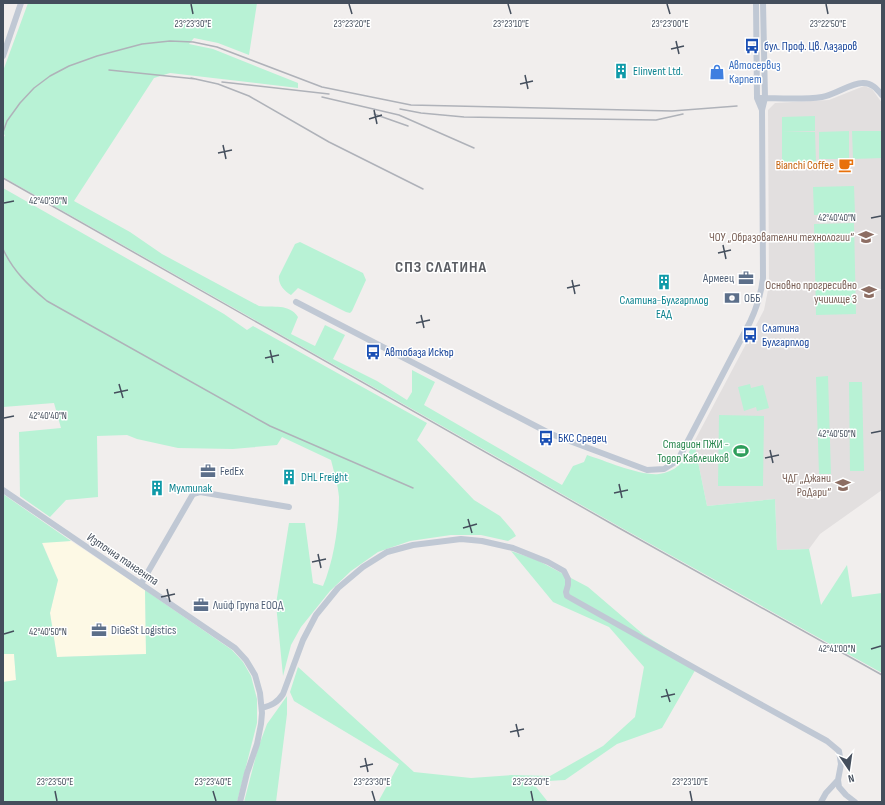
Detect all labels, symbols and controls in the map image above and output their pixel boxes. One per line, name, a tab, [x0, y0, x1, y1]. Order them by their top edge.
text: 23°23'30"E	[175, 18, 211, 30]
text: 23°23'20"E	[334, 18, 370, 30]
text: 23°23'10"E	[493, 18, 529, 30]
text: 23°23'00"E	[651, 18, 689, 30]
text: 23°22'50"E	[810, 18, 846, 30]
bus stop icon: бул. Проф. Цв. Лазаров	[743, 37, 761, 55]
place label: бул. Проф. Цв. Лазаров	[764, 39, 857, 54]
place label: Автосервиз Карпет	[728, 58, 781, 87]
building icon: Elinvent Ltd.	[612, 62, 630, 80]
shop icon: Автосервиз Карпет	[708, 63, 726, 81]
place label: Elinvent Ltd.	[633, 64, 683, 79]
cafe icon: Bianchi Coffee	[837, 156, 855, 174]
place label: Bianchi Coffee	[776, 158, 834, 173]
text: 42°40'30"N	[29, 195, 67, 207]
text: 42°40'40"N	[818, 212, 856, 224]
school or university icon: ЧОУ „Образователни технологии“	[857, 228, 875, 246]
place label: ЧОУ „Образователни технологии“	[709, 230, 854, 245]
district label: СПЗ СЛАТИНА	[395, 258, 487, 277]
office icon: Армеец	[737, 269, 755, 287]
place label: Армеец	[702, 271, 734, 286]
building icon: Слатина-Булгарплод ЕАД	[655, 273, 673, 291]
place label: Основно прогресивно учиилще 3	[765, 278, 857, 307]
school or university icon: Основно прогресивно учиилще 3	[860, 283, 878, 301]
bank icon: ОББ	[723, 289, 741, 307]
place label: ОББ	[744, 291, 760, 306]
place label: Слатина-Булгарплод ЕАД	[620, 293, 708, 322]
place label: Слатина Булгарплод	[762, 321, 809, 350]
bus stop icon: Слатина Булгарплод	[741, 326, 759, 344]
bus stop icon: Автобаза Искър	[364, 343, 382, 361]
place label: Автобаза Искър	[384, 345, 454, 360]
text: 42°40'40"N	[29, 410, 67, 422]
text: 42°40'50"N	[818, 428, 856, 440]
bus stop icon: БКС Средец	[537, 429, 555, 447]
place label: БКС Средец	[558, 431, 607, 446]
place label: Стадион ПЖИ - Тодор Каблешков	[657, 437, 729, 466]
sports icon: Стадион ПЖИ - Тодор Каблешков	[732, 442, 750, 460]
office icon: FedEx	[199, 462, 217, 480]
place label: FedEx	[220, 464, 244, 479]
building icon: DHL Freight	[280, 468, 298, 486]
place label: DHL Freight	[301, 470, 348, 485]
place label: ЧДГ „Джани РоДари“	[782, 471, 831, 500]
school or university icon: ЧДГ „Джани РоДари“	[834, 476, 852, 494]
building icon: Мултипак	[148, 479, 166, 497]
place label: Мултипак	[169, 481, 212, 496]
street label: Източна тангента	[84, 530, 162, 589]
office icon: Лийф Група ЕООД	[192, 596, 210, 614]
place label: Лийф Група ЕООД	[212, 598, 284, 613]
office icon: DiGeSt Logistics	[90, 621, 108, 639]
place label: DiGeSt Logistics	[111, 623, 176, 638]
text: 42°40'50"N	[29, 626, 67, 638]
text: 42°41'00"N	[818, 643, 856, 655]
north arrow	[829, 749, 869, 789]
text: N	[847, 771, 855, 785]
text: 23°23'50"E	[37, 776, 73, 788]
text: 23°23'40"E	[195, 776, 231, 788]
text: 23°23'30"E	[354, 776, 390, 788]
text: 23°23'20"E	[513, 776, 549, 788]
text: 23°23'10"E	[672, 776, 708, 788]

